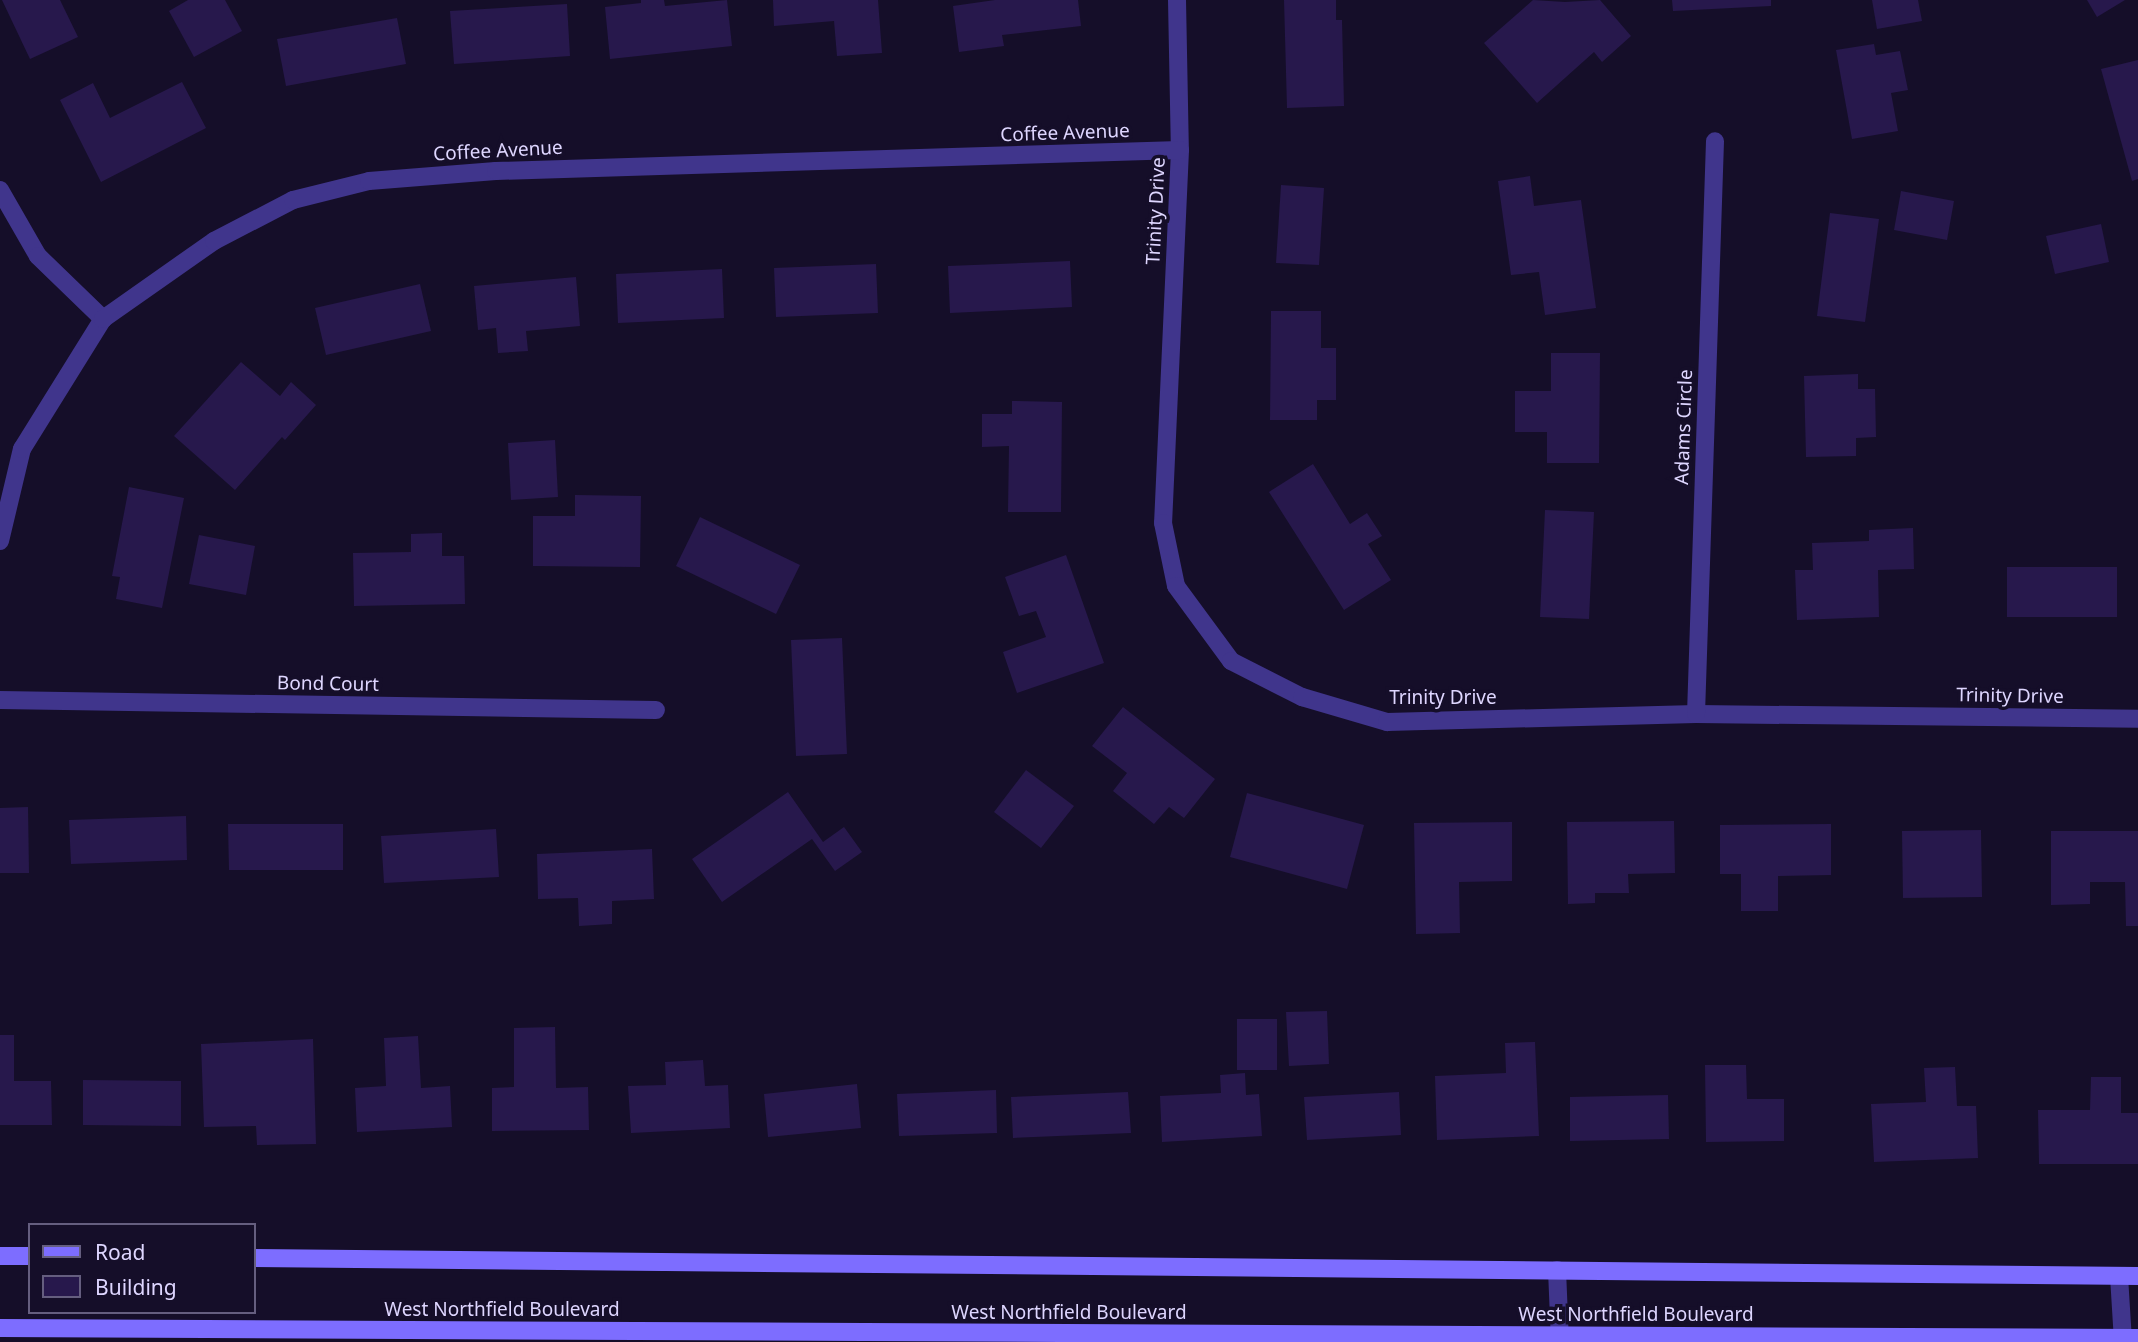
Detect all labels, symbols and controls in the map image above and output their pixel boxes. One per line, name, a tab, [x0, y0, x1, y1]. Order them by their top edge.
street label: Coffee Avenue	[1000, 119, 1130, 147]
street label: Coffee Avenue	[433, 136, 563, 166]
street label: Trinity Drive	[1142, 157, 1170, 265]
street label: Adams Circle	[1671, 369, 1697, 485]
street label: Bond Court	[277, 672, 379, 696]
street label: Trinity Drive	[1956, 684, 2064, 708]
street label: Trinity Drive	[1389, 687, 1497, 709]
legend	[28, 1223, 256, 1314]
text: Road	[95, 1238, 145, 1266]
text: Building	[95, 1273, 177, 1301]
street label: West Northfield Boulevard	[384, 1299, 620, 1321]
street label: West Northfield Boulevard	[951, 1302, 1187, 1324]
street label: West Northfield Boulevard	[1518, 1304, 1754, 1326]

